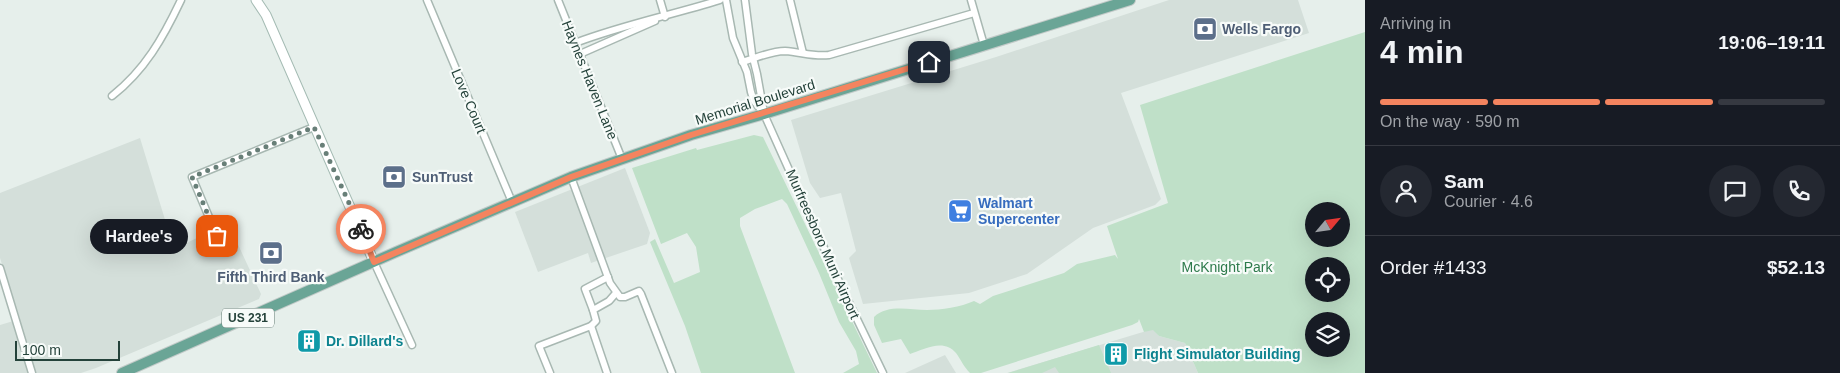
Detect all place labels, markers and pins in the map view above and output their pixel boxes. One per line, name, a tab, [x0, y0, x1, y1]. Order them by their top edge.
bank icon: Wells Fargo	[1192, 16, 1218, 42]
place label: Wells Fargo	[1222, 21, 1301, 37]
pin	[908, 41, 950, 83]
bank icon: SunTrust	[381, 164, 407, 190]
place label: SunTrust	[412, 169, 473, 185]
place label: Walmart Supercenter	[978, 195, 1060, 227]
supermarket icon: Walmart Supercenter	[947, 198, 973, 224]
pin	[196, 215, 238, 257]
callout: Hardee's	[90, 218, 187, 254]
bank icon: Fifth Third Bank	[258, 240, 284, 266]
place label: Fifth Third Bank	[217, 269, 325, 285]
building icon: Dr. Dillard's	[296, 328, 322, 354]
place label: Dr. Dillard's	[326, 333, 403, 349]
building icon: Flight Simulator Building	[1103, 341, 1129, 367]
place label: Flight Simulator Building	[1134, 346, 1300, 362]

